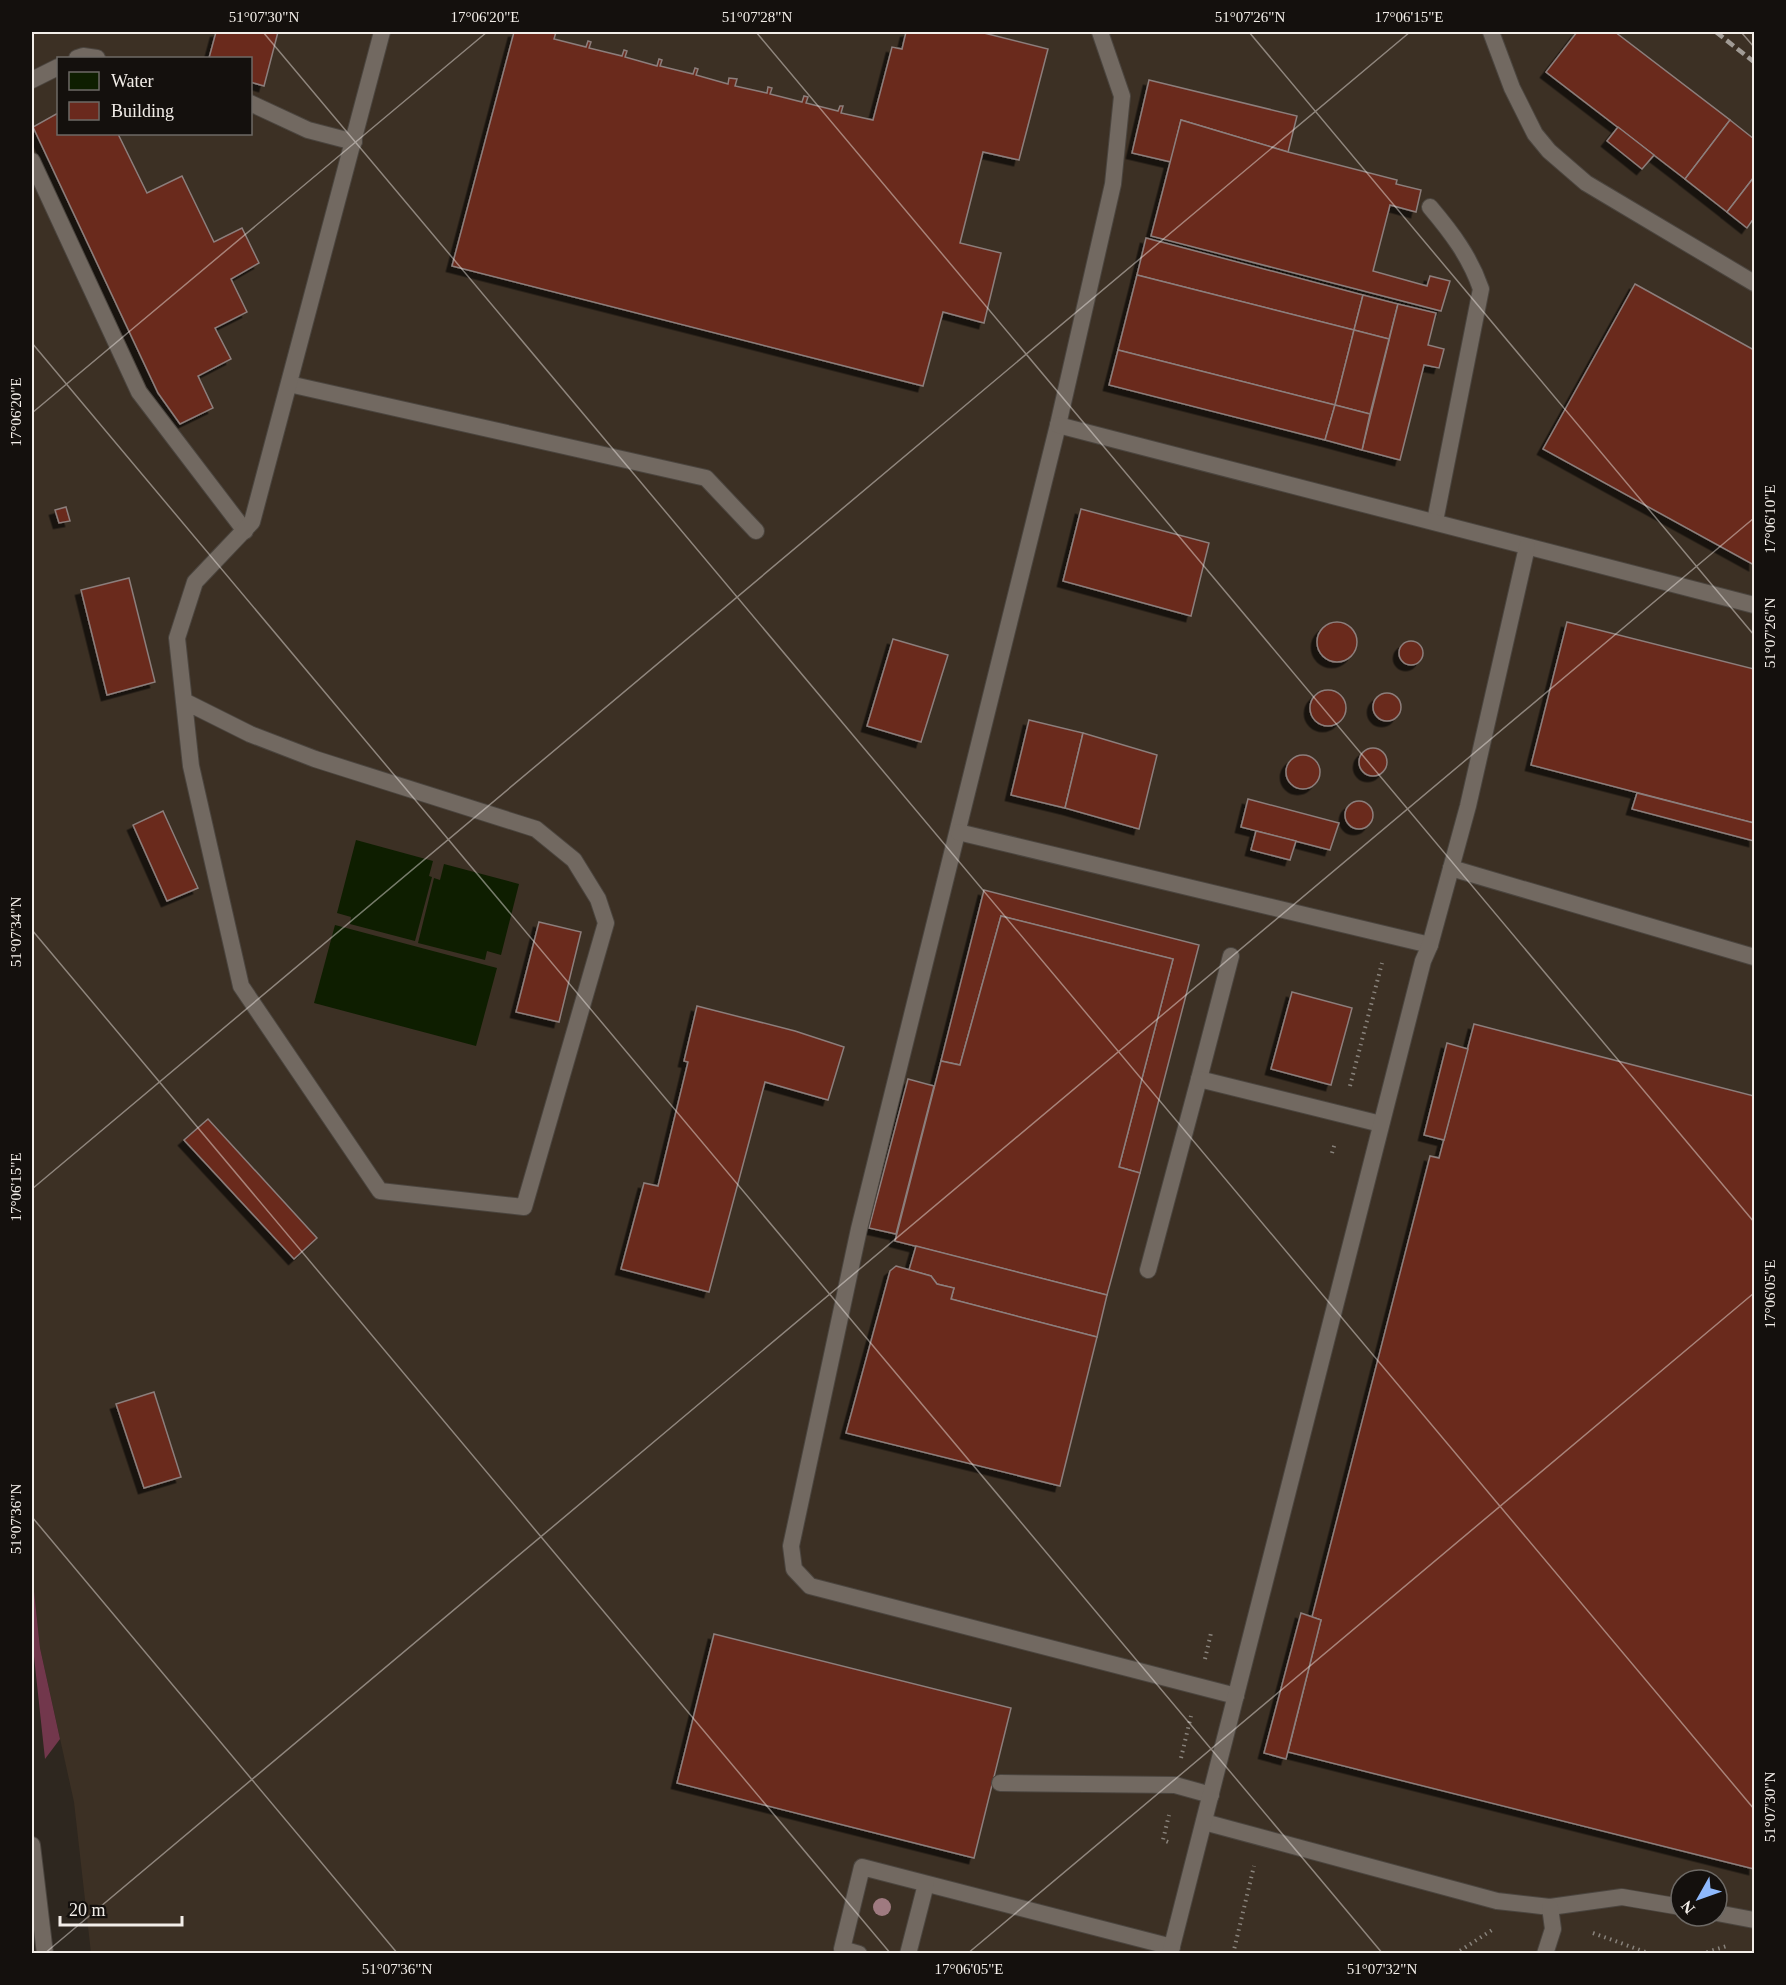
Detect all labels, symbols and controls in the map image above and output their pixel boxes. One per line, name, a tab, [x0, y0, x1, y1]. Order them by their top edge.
text: 51°07'30"N	[229, 9, 299, 25]
text: 17°06'20"E	[451, 9, 520, 25]
text: 51°07'28"N	[722, 9, 792, 25]
text: 51°07'26"N	[1215, 9, 1285, 25]
text: 17°06'15"E	[1375, 9, 1444, 25]
legend	[57, 57, 252, 135]
text: Water	[111, 71, 154, 91]
text: Building	[111, 101, 174, 121]
text: 17°06'20"E	[8, 378, 24, 447]
text: 17°06'10"E	[1762, 485, 1778, 554]
text: 51°07'26"N	[1762, 598, 1778, 668]
text: 51°07'34"N	[8, 897, 24, 967]
text: 17°06'15"E	[8, 1153, 24, 1222]
text: 17°06'05"E	[1762, 1260, 1778, 1329]
text: 51°07'36"N	[8, 1484, 24, 1554]
text: 51°07'30"N	[1762, 1772, 1778, 1842]
north arrow	[1669, 1868, 1729, 1928]
scale bar	[60, 1889, 182, 1927]
text: N	[1677, 1897, 1698, 1917]
text: 20 m	[69, 1900, 106, 1920]
text: 51°07'36"N	[362, 1961, 432, 1977]
text: 17°06'05"E	[935, 1961, 1004, 1977]
text: 51°07'32"N	[1347, 1961, 1417, 1977]

